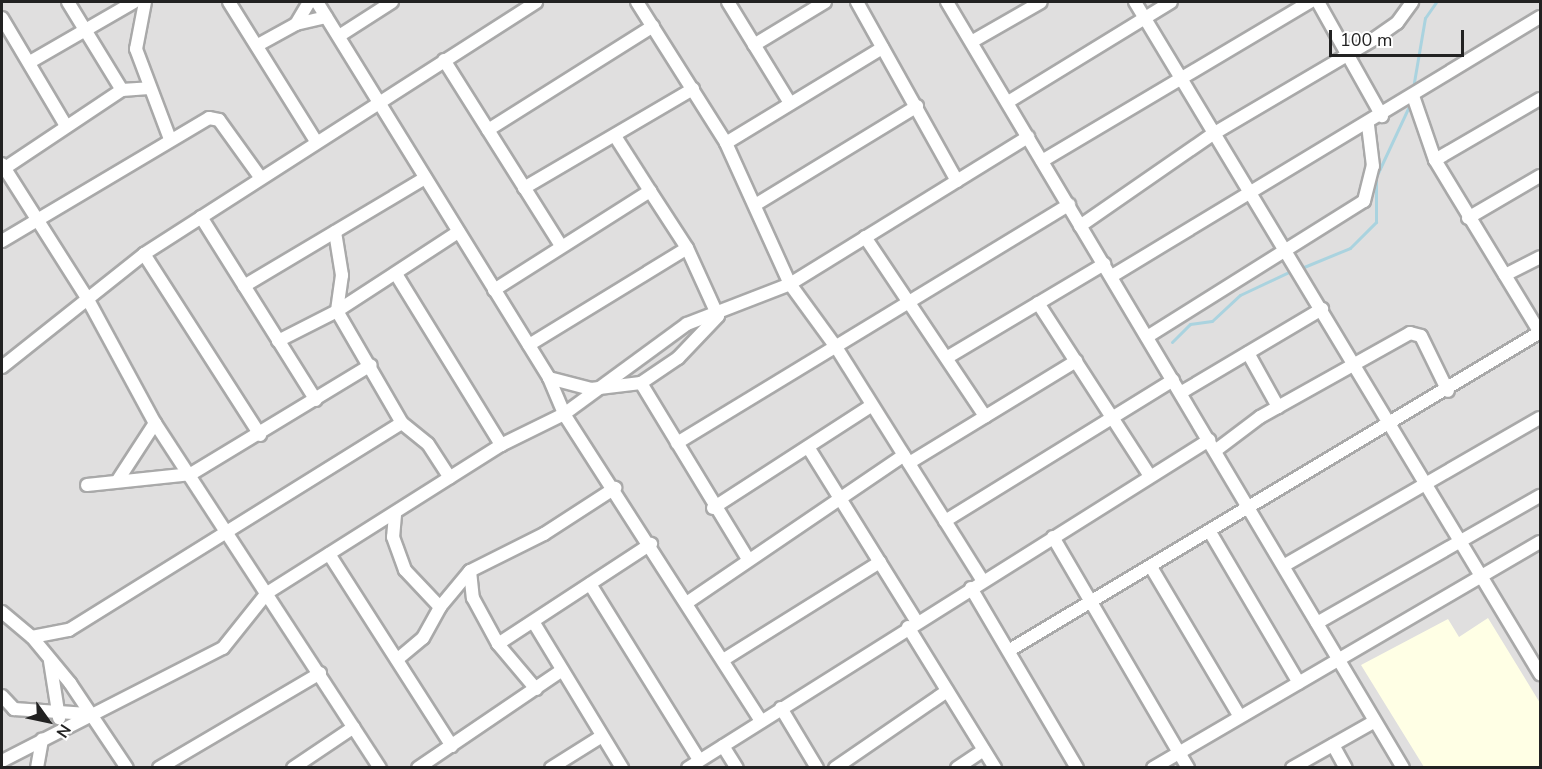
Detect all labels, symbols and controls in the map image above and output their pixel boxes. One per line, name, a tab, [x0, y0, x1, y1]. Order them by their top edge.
scale bar	[1332, 18, 1467, 56]
text: 100 m	[1340, 28, 1392, 52]
north arrow	[18, 691, 78, 751]
text: N	[51, 720, 76, 742]

